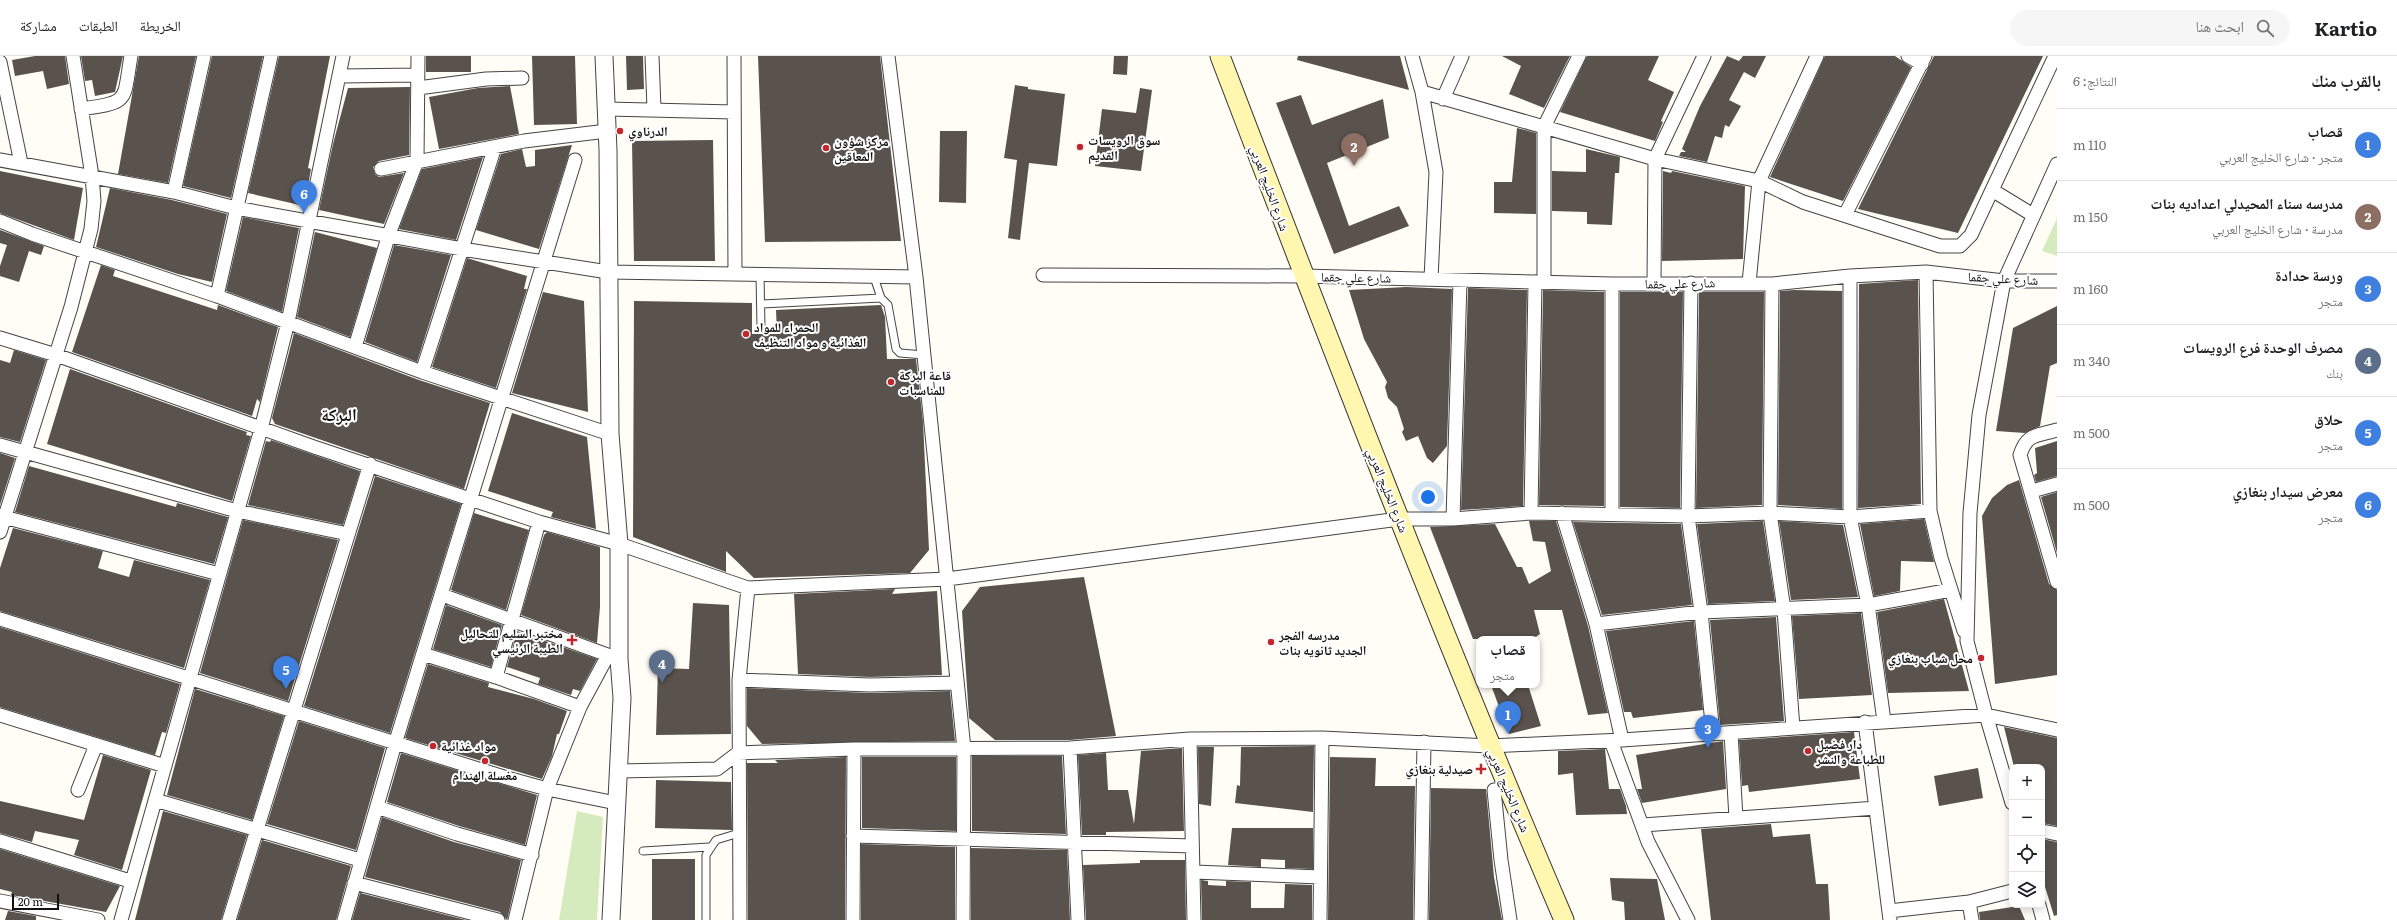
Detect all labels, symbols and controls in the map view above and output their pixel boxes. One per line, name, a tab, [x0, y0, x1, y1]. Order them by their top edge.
search box	[2010, 10, 2290, 46]
text: ابحث هنا	[2195, 14, 2244, 37]
text: Kartio	[2314, 14, 2377, 42]
text: مشاركة	[20, 15, 57, 35]
text: الطبقات	[79, 15, 118, 35]
text: الخريطة	[140, 15, 181, 35]
icon: search	[2254, 17, 2276, 39]
text: بالقرب منك	[2311, 67, 2381, 92]
text: النتائج: 6	[2073, 71, 2117, 90]
text: قصاب	[2307, 119, 2343, 142]
place label: الدرناوي	[628, 121, 668, 142]
marker: الدرناوي	[615, 126, 625, 136]
place label: سوق الرويسات القديم	[1088, 130, 1160, 165]
place label: مركز شؤون المعاقين	[834, 131, 889, 165]
pin: 2	[1341, 133, 1367, 166]
text: 110 m	[2073, 135, 2106, 154]
text: 1	[2365, 135, 2371, 154]
marker: سوق الرويسات القديم	[1075, 142, 1085, 152]
street label: شارع الخليج العربي	[1244, 142, 1295, 234]
marker: مركز شؤون المعاقين	[821, 143, 831, 153]
text: متجر · شارع الخليج العربي	[2219, 147, 2343, 166]
pin: 6	[291, 180, 317, 213]
text: مدرسه سناء المحيدلي اعداديه بنات	[2151, 191, 2343, 214]
text: 150 m	[2073, 207, 2108, 226]
text: 2	[2365, 207, 2372, 226]
text: مدرسة · شارع الخليج العربي	[2212, 219, 2343, 238]
text: ورسة حدادة	[2275, 263, 2343, 286]
street label: شارع علي جقما	[1321, 266, 1391, 289]
street label: شارع علي جقما	[1967, 266, 2039, 291]
street label: شارع علي جقما	[1645, 272, 1715, 295]
text: 160 m	[2073, 279, 2108, 298]
text: 3	[2364, 279, 2372, 298]
text: متجر	[2318, 291, 2343, 310]
place label: الحمراء للمواد الغذائية و مواد التنظيف	[754, 317, 866, 351]
marker: الحمراء للمواد الغذائية و مواد التنظيف	[741, 329, 751, 339]
text: مصرف الوحدة فرع الرويسات	[2183, 335, 2343, 358]
text: 340 m	[2073, 351, 2110, 370]
text: 4	[2364, 351, 2372, 370]
text: بنك	[2326, 363, 2343, 382]
place label: قاعة البركة للمناسبات	[899, 365, 951, 399]
marker: قاعة البركة للمناسبات	[886, 377, 896, 387]
district label: البركة	[321, 401, 357, 426]
text: حلاق	[2314, 407, 2343, 430]
text: 500 m	[2073, 423, 2110, 442]
text: 5	[2364, 423, 2372, 442]
text: متجر	[2318, 435, 2343, 454]
street label: شارع الخليج العربي	[1361, 445, 1414, 536]
text: معرض سيدار بنغازي	[2232, 479, 2343, 502]
your location	[1418, 487, 1438, 507]
text: 500 m	[2073, 495, 2110, 514]
text: 6	[2364, 495, 2372, 514]
text: متجر	[2318, 507, 2343, 526]
place label: مختبر السليم للتحاليل الطيبة الرئيسي	[460, 623, 563, 659]
place label: مدرسه الفجر الجديد ثانويه بنات	[1278, 625, 1367, 659]
marker: مختبر السليم للتحاليل الطيبة الرئيسي	[566, 634, 578, 646]
popup	[1476, 636, 1540, 688]
marker: مدرسه الفجر الجديد ثانويه بنات	[1266, 637, 1276, 647]
text: قصاب	[1490, 637, 1526, 660]
place label: محل شباب بنغازي	[1888, 648, 1973, 669]
pin: 4	[649, 650, 675, 683]
marker: محل شباب بنغازي	[1976, 653, 1986, 663]
pin: 5	[273, 656, 299, 689]
text: متجر	[1490, 665, 1515, 684]
pin: 1	[1495, 701, 1521, 734]
pin: 3	[1695, 715, 1721, 748]
place label: دار فضيل للطباعة والنشر	[1815, 734, 1885, 768]
place label: مواد غذائية	[441, 736, 496, 755]
marker: مواد غذائية	[428, 741, 438, 751]
street label: شارع الخليج العربي	[1481, 745, 1536, 836]
marker: دار فضيل للطباعة والنشر	[1803, 746, 1813, 756]
marker: مغسلة الهندام	[480, 756, 490, 766]
place label: صيدلية بنغازي	[1405, 759, 1473, 780]
marker: صيدلية بنغازي	[1476, 764, 1486, 774]
map controls	[2009, 764, 2045, 908]
button: +	[2009, 764, 2045, 800]
place label: مغسلة الهندام	[453, 765, 517, 785]
button: −	[2009, 800, 2045, 836]
button: locate	[2009, 836, 2045, 872]
button: layers	[2009, 872, 2045, 908]
scale bar	[12, 892, 59, 911]
text: 20 m	[18, 893, 43, 909]

